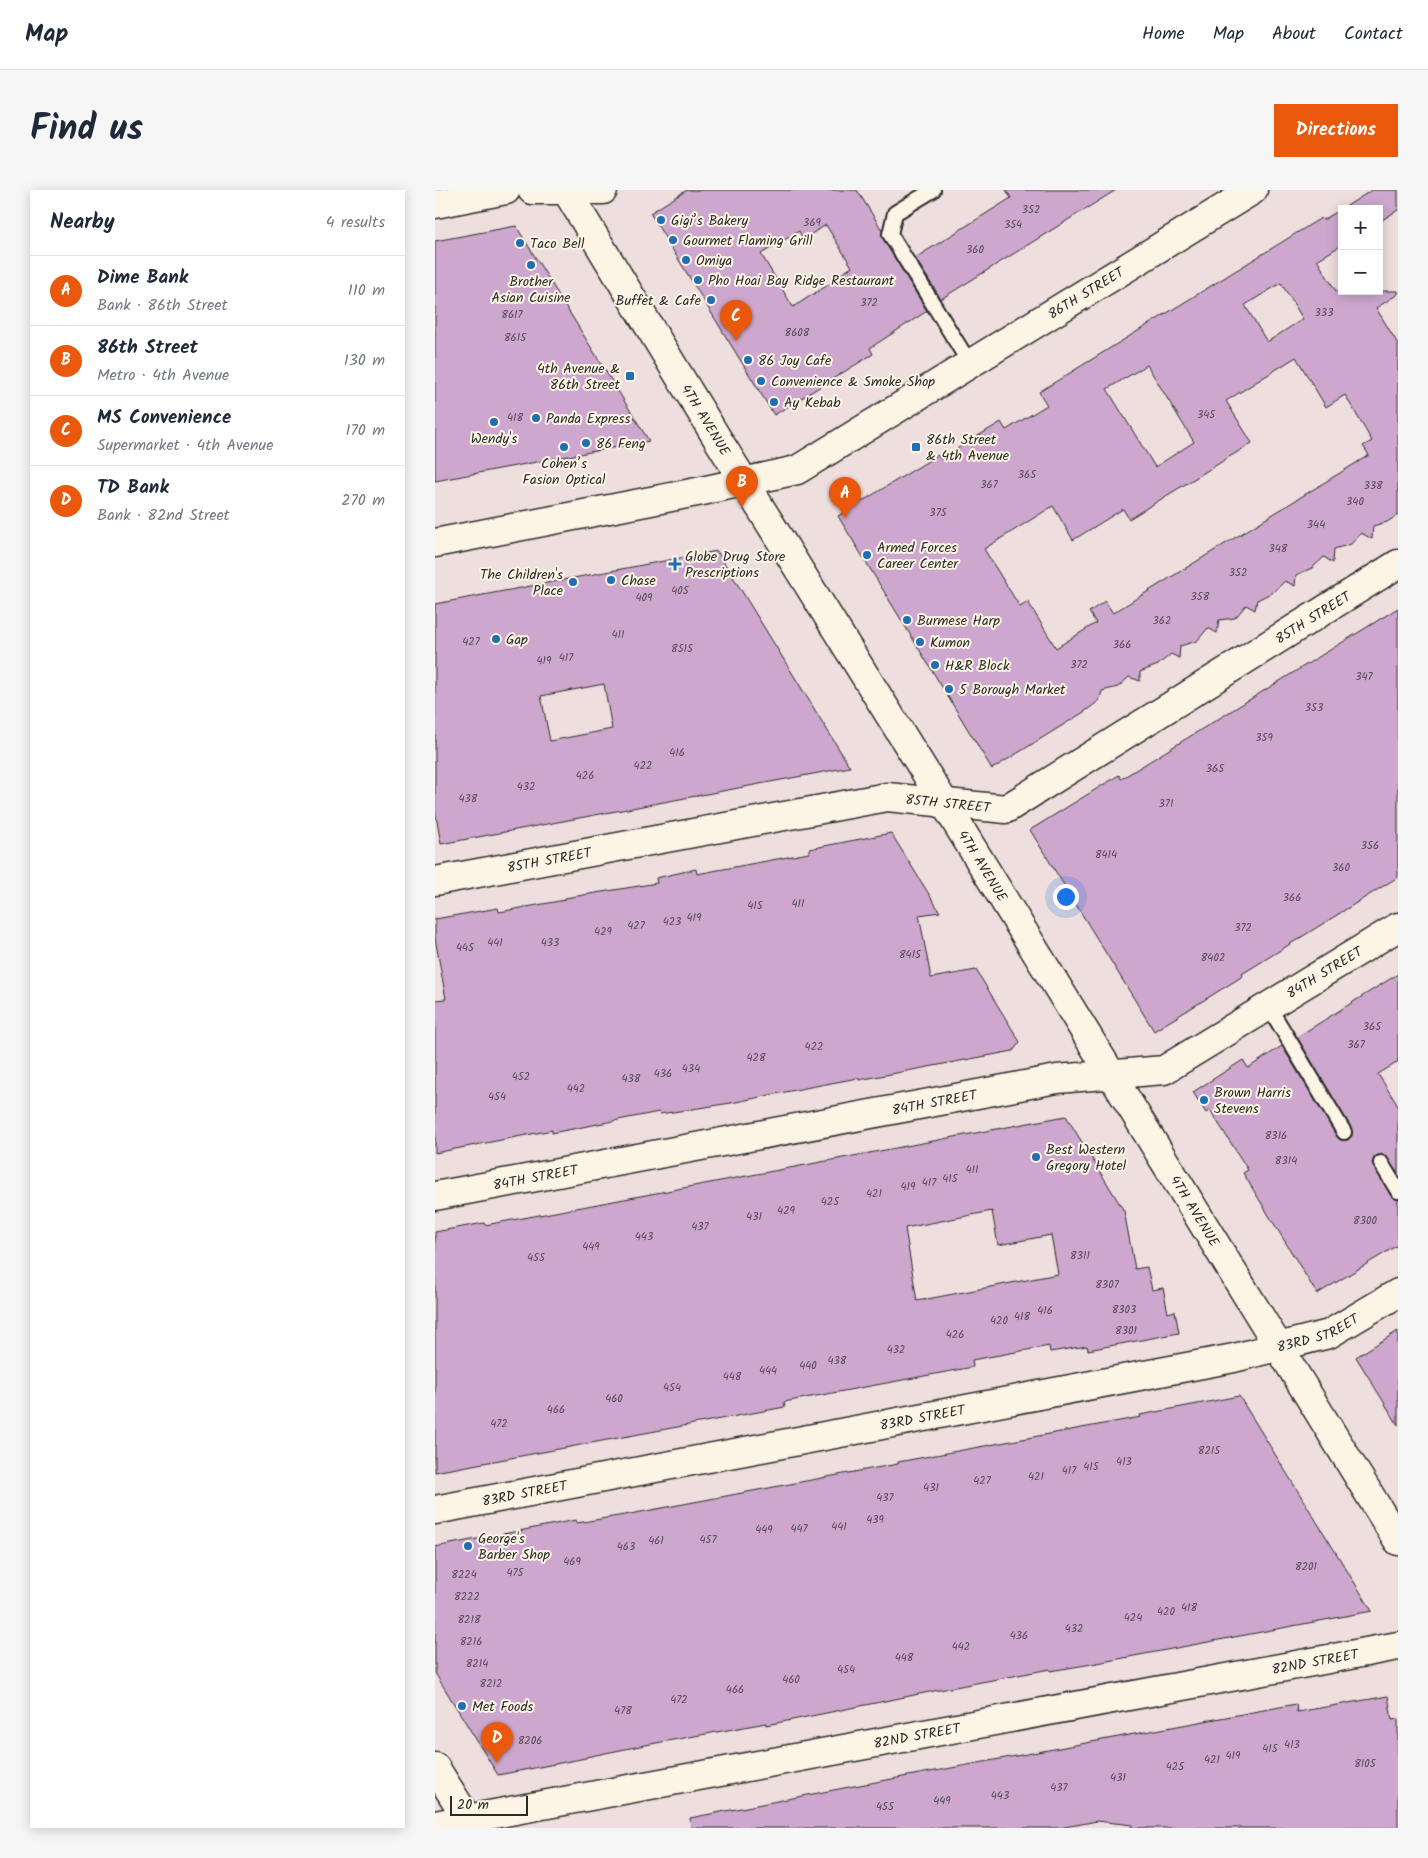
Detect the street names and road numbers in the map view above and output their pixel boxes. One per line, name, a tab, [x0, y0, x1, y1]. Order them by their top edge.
street label: 86TH STREET	[1044, 261, 1130, 325]
street label: 4TH AVENUE	[675, 380, 736, 461]
street label: 85TH STREET	[1271, 585, 1357, 650]
street label: 85TH STREET	[904, 789, 993, 820]
street label: 4TH AVENUE	[952, 826, 1013, 907]
street label: 85TH STREET	[505, 842, 595, 879]
street label: 84TH STREET	[1282, 940, 1368, 1005]
street label: 84TH STREET	[890, 1084, 980, 1122]
street label: 84TH STREET	[491, 1159, 581, 1197]
street label: 4TH AVENUE	[1164, 1171, 1225, 1252]
street label: 83RD STREET	[1275, 1308, 1365, 1359]
street label: 83RD STREET	[878, 1399, 968, 1437]
street label: 83RD STREET	[480, 1475, 571, 1513]
street label: 82ND STREET	[1270, 1643, 1362, 1681]
street label: 82ND STREET	[872, 1717, 964, 1755]

